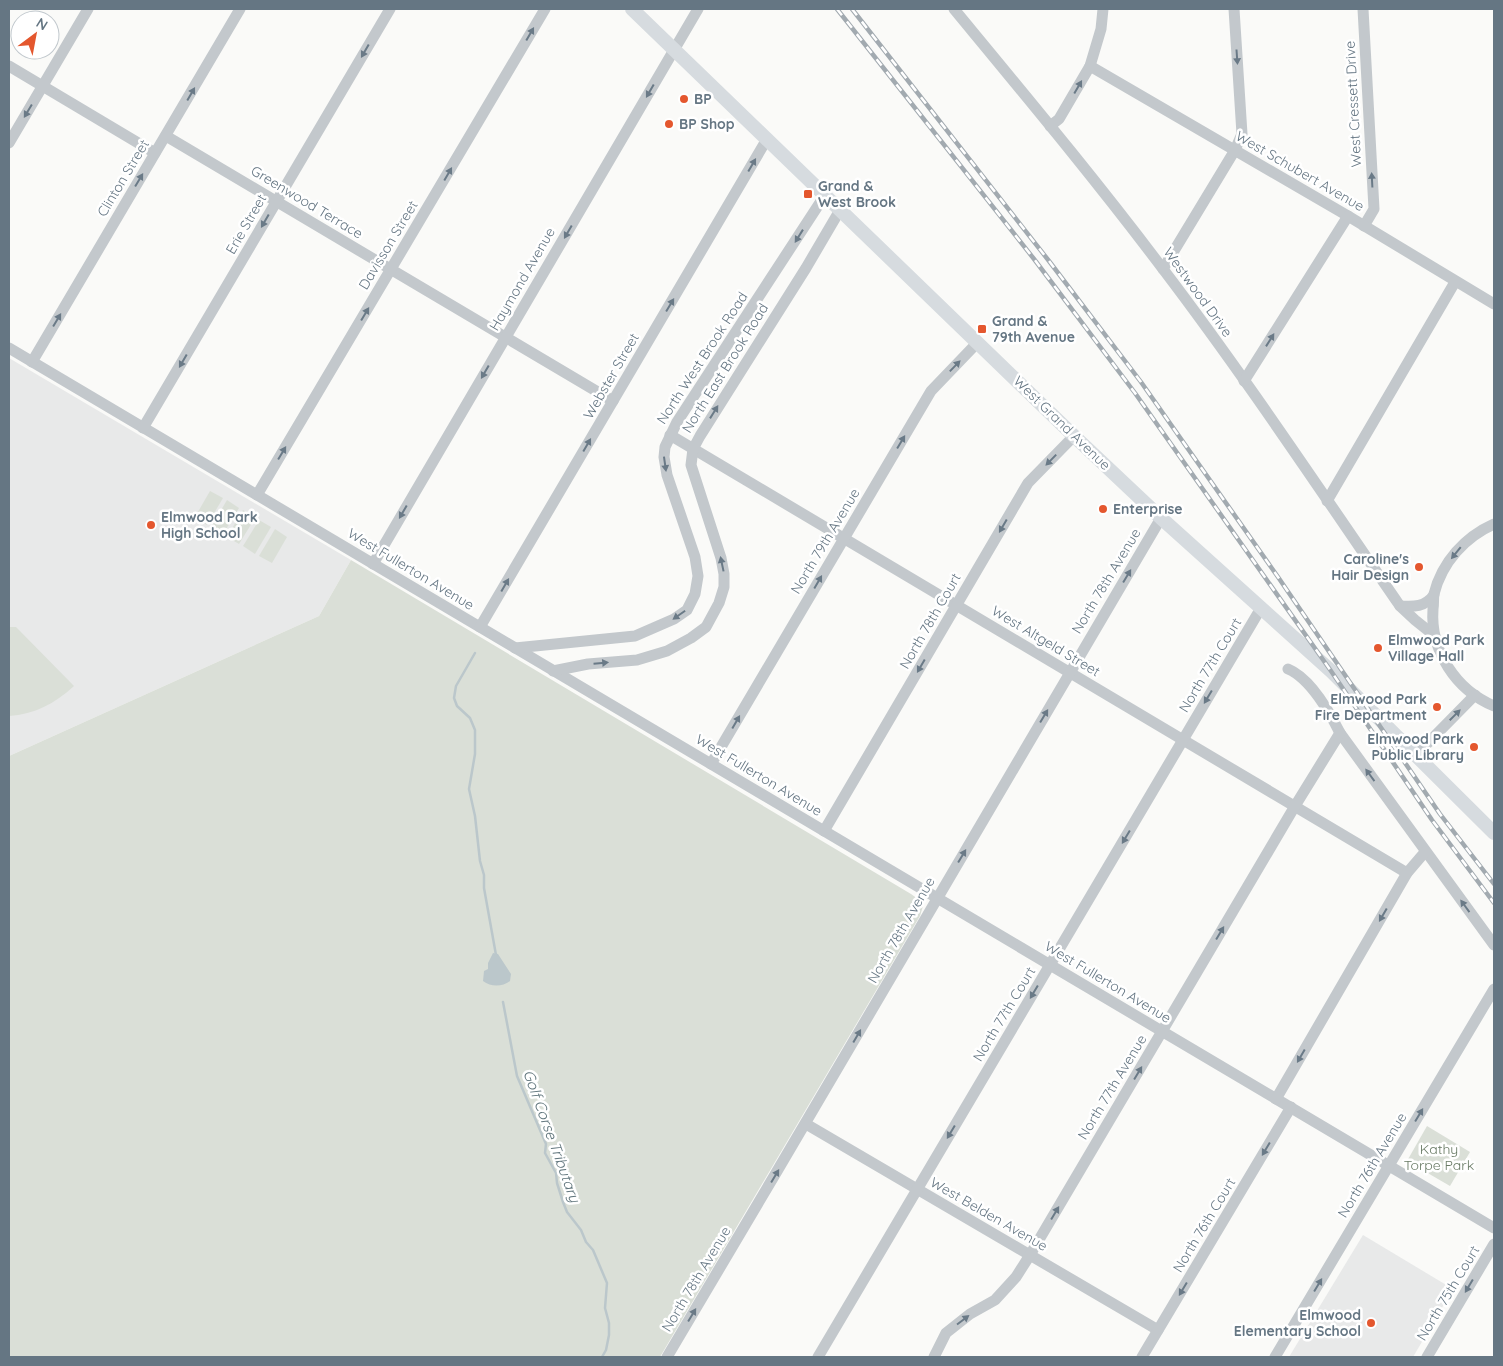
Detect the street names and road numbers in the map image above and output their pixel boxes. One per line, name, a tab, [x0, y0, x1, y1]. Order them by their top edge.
street label: West Cressett Drive	[1341, 40, 1365, 168]
street label: West Schubert Avenue	[1232, 127, 1368, 215]
street label: Clinton Street	[93, 136, 153, 220]
street label: Greenwood Terrace	[248, 161, 366, 243]
street label: Erie Street	[222, 191, 271, 257]
street label: Davisson Street	[354, 197, 422, 293]
street label: Haymond Avenue	[485, 224, 559, 334]
street label: Westwood Drive	[1159, 244, 1237, 340]
street label: North West Brook Road	[652, 288, 752, 428]
street label: North East Brook Road	[678, 300, 772, 436]
street label: Webster Street	[579, 330, 643, 422]
street label: West Grand Avenue	[1010, 372, 1114, 474]
street label: North 79th Avenue	[786, 485, 864, 597]
street label: West Fullerton Avenue	[344, 524, 478, 614]
street label: North 78th Avenue	[1067, 525, 1145, 637]
street label: North 78th Court	[895, 570, 965, 672]
street label: West Altgeld Street	[989, 602, 1104, 681]
street label: North 77th Court	[1175, 614, 1245, 716]
street label: West Fullerton Avenue	[692, 730, 826, 820]
street label: North 78th Avenue	[863, 874, 939, 986]
street label: West Fullerton Avenue	[1041, 937, 1175, 1027]
street label: North 77th Court	[969, 963, 1039, 1065]
street label: North 77th Avenue	[1074, 1031, 1150, 1143]
street label: North 76th Avenue	[1334, 1109, 1410, 1221]
street label: West Belden Avenue	[927, 1173, 1051, 1255]
street label: North 76th Court	[1169, 1174, 1239, 1276]
street label: North 78th Avenue	[657, 1223, 735, 1335]
street label: North 75th Court	[1413, 1242, 1484, 1344]

